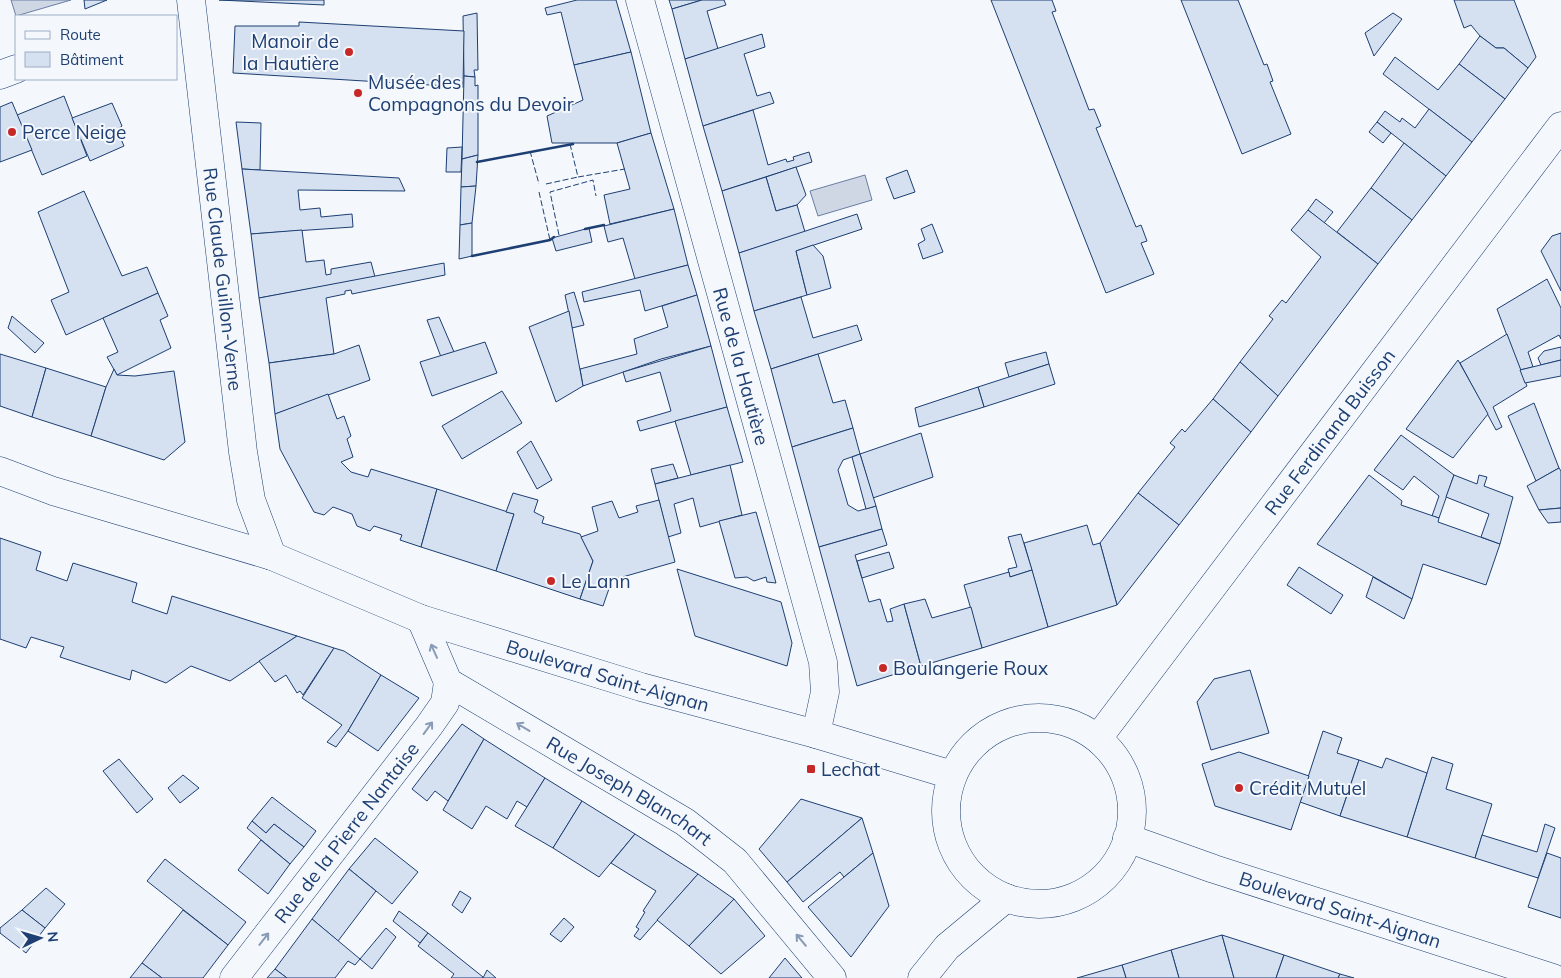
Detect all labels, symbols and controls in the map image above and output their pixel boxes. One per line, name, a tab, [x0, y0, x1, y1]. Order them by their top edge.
legend	[15, 15, 178, 80]
text: Route	[60, 25, 101, 44]
place label: Manoir de la Hautière	[243, 29, 339, 75]
marker: Manoir de la Hautière	[343, 46, 355, 58]
text: Bâtiment	[60, 50, 123, 69]
place label: Musée des Compagnons du Devoir	[368, 70, 574, 116]
marker: Musée des Compagnons du Devoir	[352, 87, 364, 99]
place label: Perce Neige	[22, 120, 126, 144]
marker: Perce Neige	[6, 126, 18, 138]
street label: Rue Claude Guillon-Verne	[198, 166, 248, 392]
street label: Rue de la Hautière	[708, 285, 774, 448]
street label: Rue Ferdinand Buisson	[1259, 344, 1400, 520]
place label: Le Lann	[561, 569, 631, 593]
marker: Le Lann	[545, 575, 557, 587]
street label: Boulevard Saint-Aignan	[503, 634, 712, 717]
one-way arrow	[429, 644, 439, 659]
place label: Boulangerie Roux	[893, 656, 1048, 680]
marker: Boulangerie Roux	[877, 662, 889, 674]
one-way arrow	[423, 721, 433, 735]
one-way arrow	[516, 721, 530, 731]
street label: Rue Joseph Blanchart	[542, 731, 717, 851]
street label: Rue de la Pierre Nantaise	[269, 737, 424, 928]
place label: Lechat	[821, 757, 881, 781]
marker: Lechat	[805, 763, 817, 775]
place label: Crédit Mutuel	[1249, 776, 1366, 800]
marker: Crédit Mutuel	[1233, 782, 1245, 794]
street label: Boulevard Saint-Aignan	[1236, 866, 1444, 953]
north arrow	[15, 913, 65, 963]
text: N	[44, 931, 62, 943]
one-way arrow	[258, 933, 269, 946]
one-way arrow	[795, 934, 807, 947]

